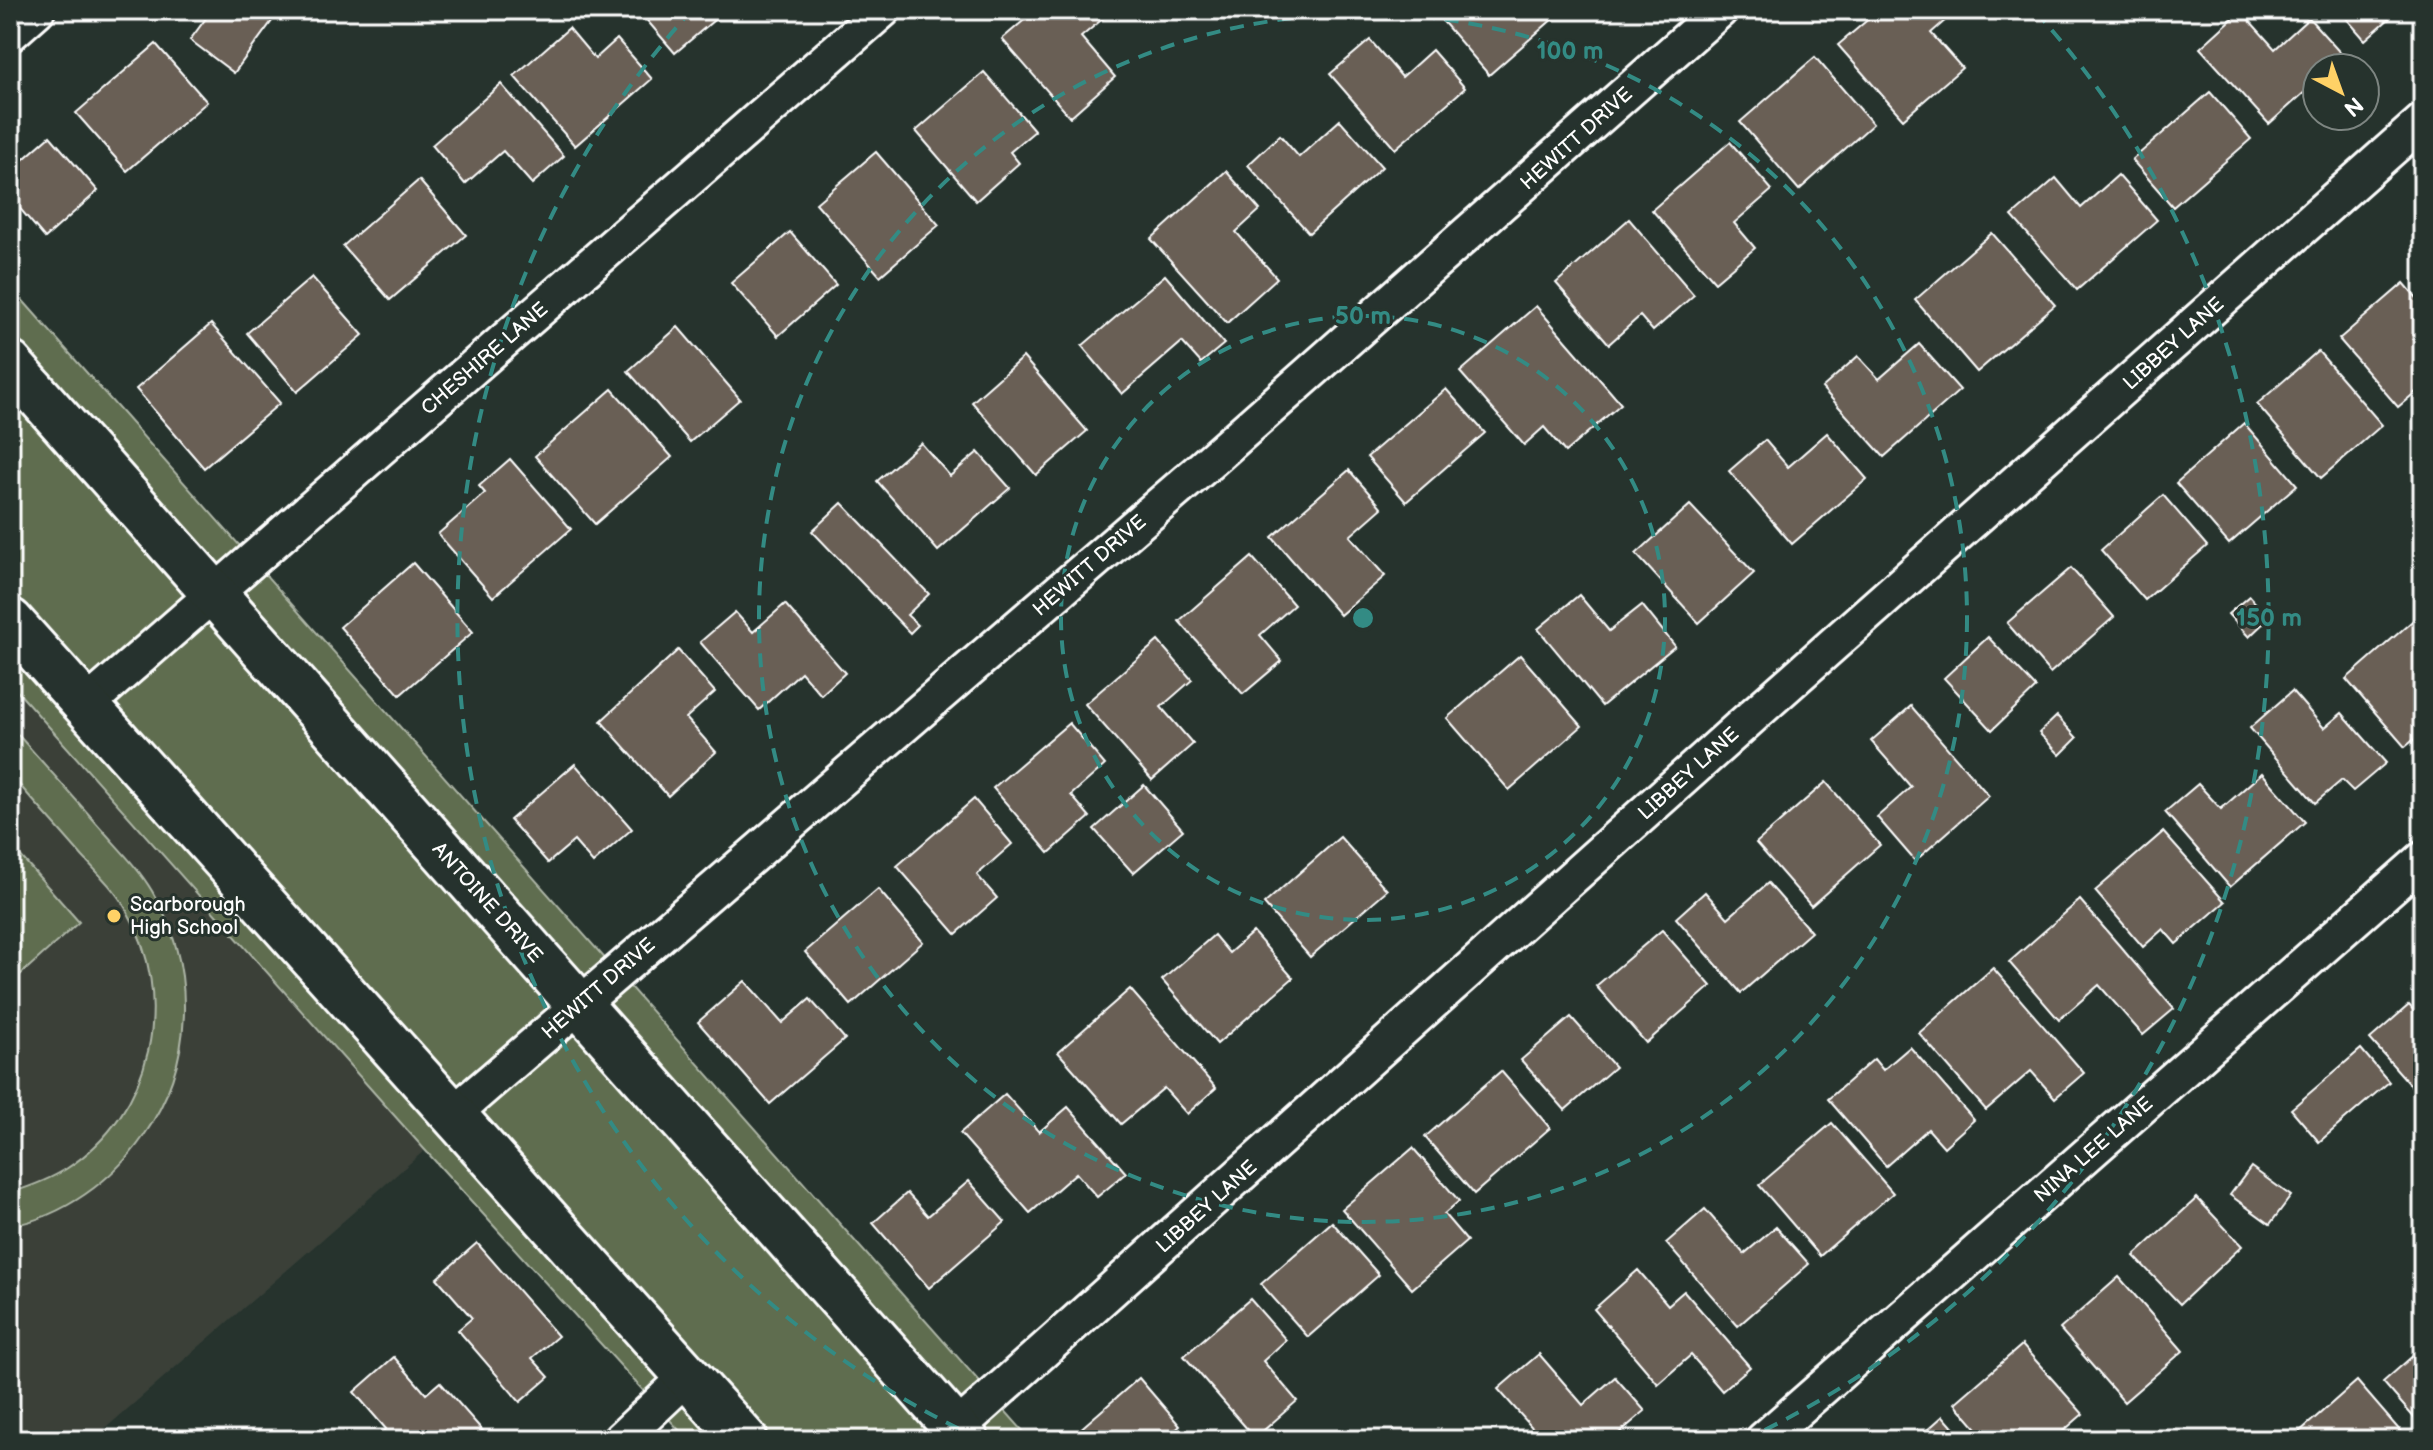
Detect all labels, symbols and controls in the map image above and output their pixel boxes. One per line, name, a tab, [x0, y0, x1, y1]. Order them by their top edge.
text: 100 m	[1537, 37, 1603, 66]
north arrow	[2301, 52, 2381, 132]
street label: HEWITT DRIVE	[1516, 82, 1638, 195]
text: N	[2338, 90, 2368, 122]
street label: LIBBEY LANE	[2118, 292, 2229, 395]
street label: CHESHIRE LANE	[417, 297, 553, 420]
text: 50 m	[1335, 302, 1391, 331]
street label: HEWITT DRIVE	[1028, 510, 1151, 621]
centre of rings	[1349, 604, 1377, 632]
text: 150 m	[2236, 604, 2302, 633]
street label: LIBBEY LANE	[1633, 722, 1744, 825]
street label: ANTOINE DRIVE	[427, 838, 548, 968]
place label: Scarborough High School	[130, 893, 246, 940]
marker: Scarborough High School	[105, 907, 123, 925]
street label: HEWITT DRIVE	[537, 933, 660, 1044]
street label: NINA LEE LANE	[2030, 1092, 2158, 1208]
street label: LIBBEY LANE	[1151, 1155, 1262, 1258]

